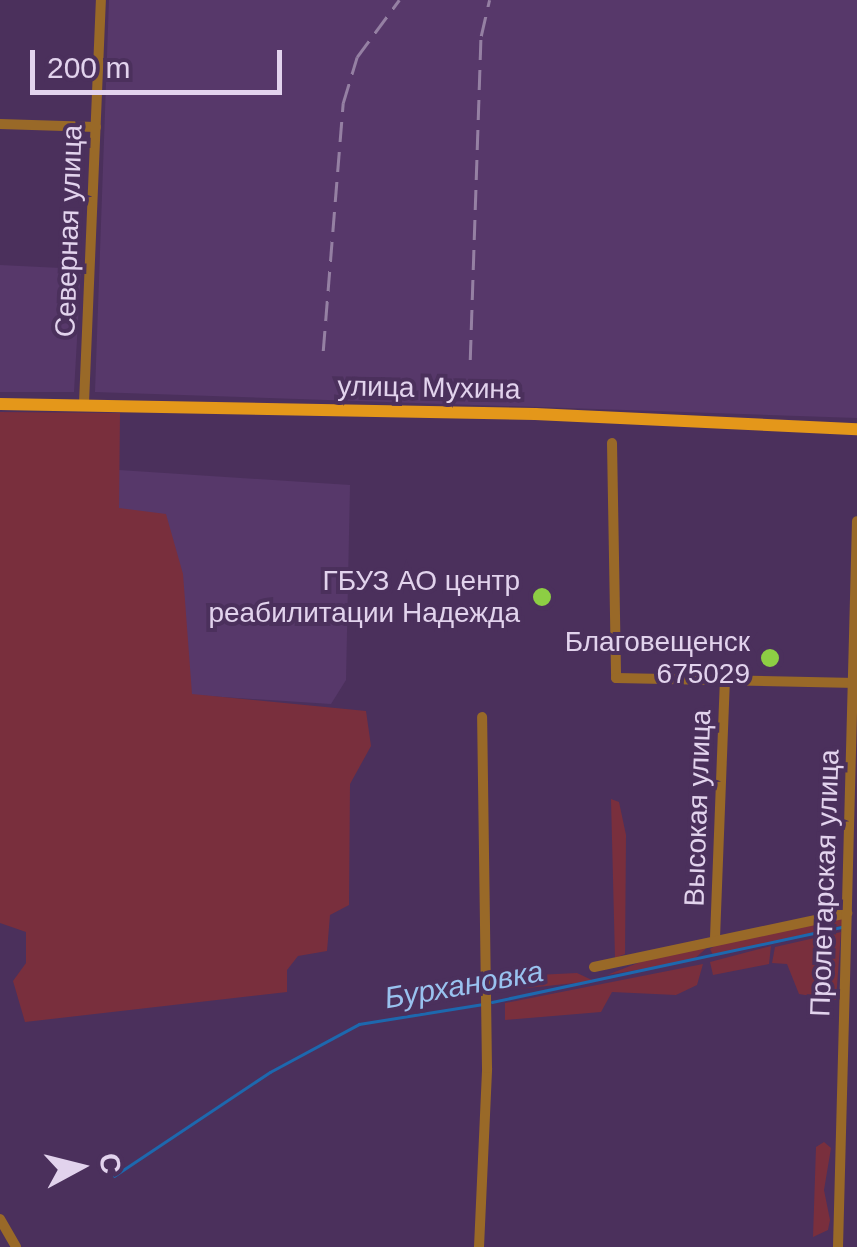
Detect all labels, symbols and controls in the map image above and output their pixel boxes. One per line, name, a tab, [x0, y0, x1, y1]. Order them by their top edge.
scale bar	[35, 30, 288, 92]
text: 200 m	[47, 51, 130, 84]
street label: Северная улица	[49, 124, 89, 338]
street label: улица Мухина	[337, 370, 521, 406]
place label: ГБУЗ АО центр реабилитации Надежда	[208, 564, 520, 630]
marker: ГБУЗ АО центр реабилитации Надежда	[529, 584, 555, 610]
place label: Благовещенск 675029	[565, 625, 750, 691]
marker: Благовещенск 675029	[759, 647, 781, 669]
street label: Высокая улица	[678, 709, 718, 907]
street label: Пролетарская улица	[804, 749, 846, 1017]
water label: Бурхановка	[382, 953, 546, 1017]
north arrow	[30, 1117, 130, 1217]
text: С	[94, 1151, 127, 1175]

